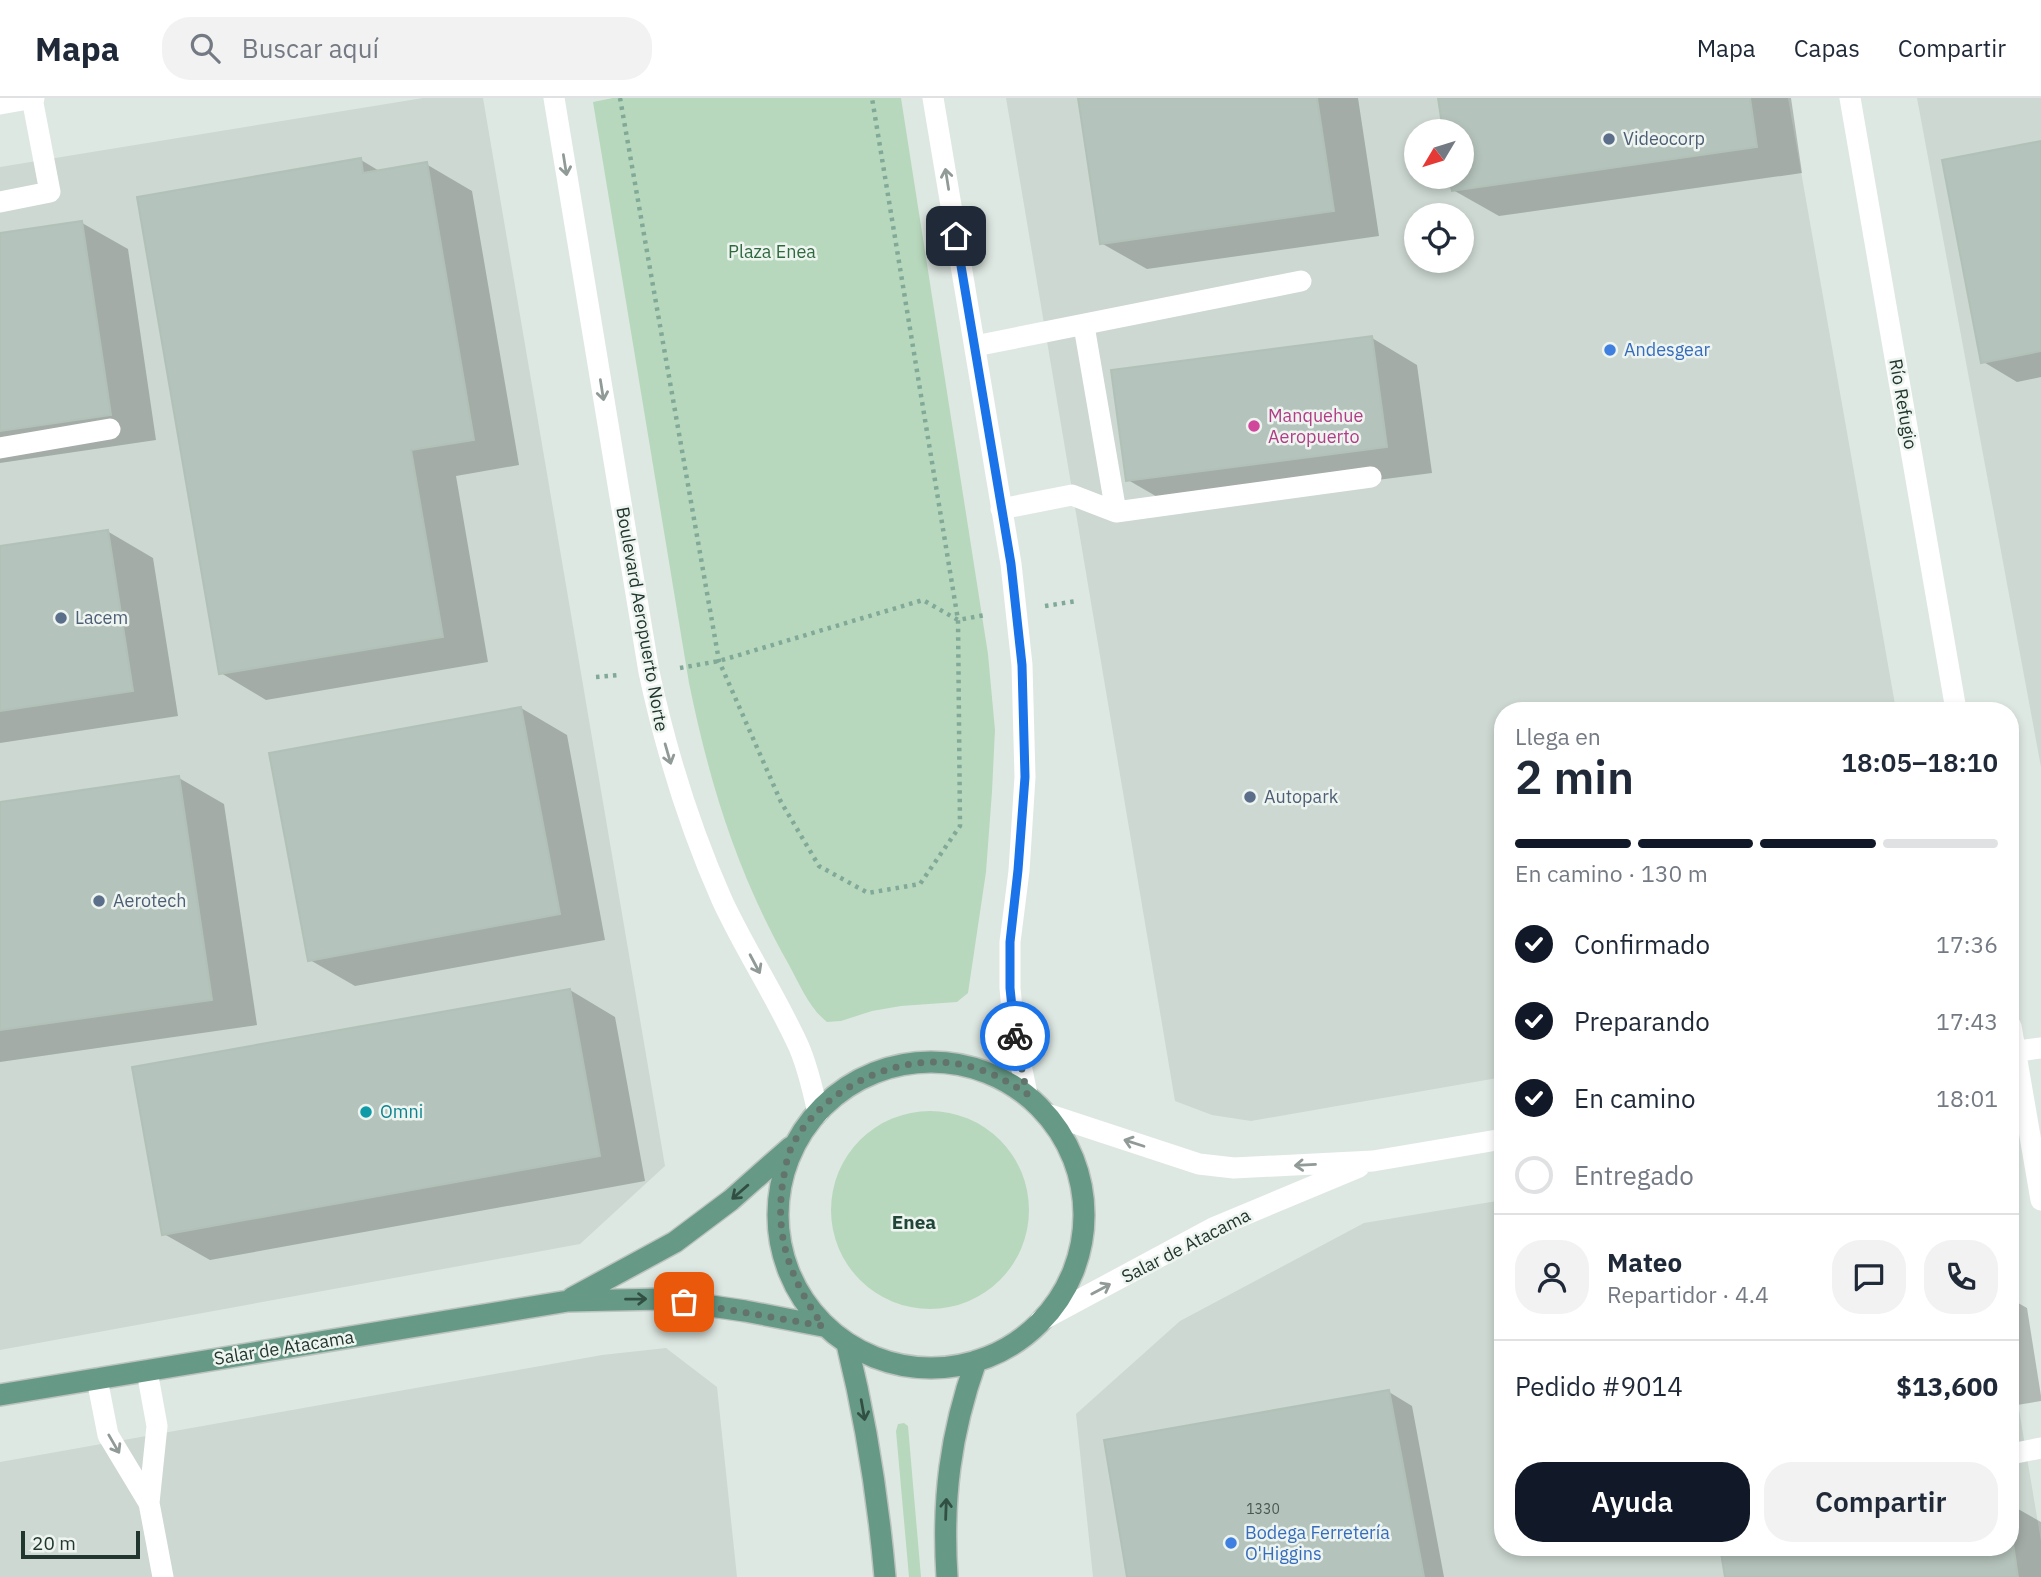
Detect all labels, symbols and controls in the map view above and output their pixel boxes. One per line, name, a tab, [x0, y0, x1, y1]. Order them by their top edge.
search box	[162, 17, 652, 80]
text: Mapa	[35, 27, 120, 70]
icon: search	[186, 29, 224, 67]
text: Buscar aquí	[242, 31, 379, 65]
text: Mapa	[1697, 32, 1756, 64]
text: Capas	[1794, 32, 1860, 64]
text: Compartir	[1898, 32, 2006, 64]
north arrow	[1404, 119, 1474, 189]
map controls	[1404, 119, 1474, 273]
place label: Videocorp	[1623, 127, 1705, 150]
marker: Videocorp	[1601, 131, 1617, 147]
one-way arrow	[559, 153, 572, 176]
one-way arrow	[940, 169, 953, 191]
button: locate	[1404, 203, 1474, 273]
pin	[926, 206, 986, 266]
icon: home	[937, 217, 975, 255]
park label: Plaza Enea	[728, 240, 816, 263]
place label: Andesgear	[1624, 338, 1711, 361]
marker: Andesgear	[1602, 342, 1618, 358]
street label: Río Refugio	[1884, 357, 1923, 451]
one-way arrow	[596, 378, 610, 401]
place label: Manquehue Aeropuerto	[1268, 404, 1363, 448]
marker: Manquehue Aeropuerto	[1246, 418, 1262, 434]
street label: Boulevard Aeropuerto Norte	[611, 505, 674, 733]
place label: Lacem	[75, 606, 128, 629]
marker: Lacem	[53, 610, 69, 626]
text: Llega en	[1515, 721, 1601, 751]
one-way arrow	[663, 743, 676, 765]
text: 18:05–18:10	[1841, 745, 1998, 779]
text: 2 min	[1515, 747, 1634, 807]
place label: Autopark	[1264, 785, 1339, 808]
marker: Autopark	[1242, 789, 1258, 805]
text: En camino · 130 m	[1515, 858, 1708, 888]
place label: Aerotech	[113, 889, 186, 912]
marker: Aerotech	[91, 893, 107, 909]
icon: check	[1515, 925, 1553, 963]
text: Confirmado	[1574, 927, 1710, 961]
text: 17:36	[1936, 929, 1998, 959]
one-way arrow	[749, 953, 763, 974]
courier	[980, 1001, 1050, 1071]
icon: check	[1515, 1002, 1553, 1040]
text: Preparando	[1574, 1004, 1710, 1038]
text: 17:43	[1936, 1006, 1998, 1036]
icon: bike	[996, 1017, 1034, 1055]
icon: check	[1515, 1079, 1553, 1117]
text: En camino	[1574, 1081, 1696, 1115]
text: 18:01	[1936, 1083, 1998, 1113]
place label: Omni	[380, 1100, 423, 1123]
marker: Omni	[358, 1104, 374, 1120]
one-way arrow	[1124, 1136, 1146, 1148]
one-way arrow	[1293, 1158, 1316, 1171]
text: Entregado	[1574, 1158, 1694, 1192]
one-way arrow	[731, 1184, 749, 1200]
street label: Salar de Atacama	[1118, 1203, 1254, 1288]
district label: Enea	[892, 1210, 936, 1234]
button: person	[1515, 1240, 1589, 1314]
button: chat	[1832, 1240, 1906, 1314]
button: phone	[1924, 1240, 1998, 1314]
text: Mateo	[1607, 1245, 1682, 1279]
pin	[654, 1272, 714, 1332]
text: Repartidor · 4.4	[1607, 1279, 1769, 1309]
one-way arrow	[1090, 1282, 1110, 1296]
icon: bag	[665, 1283, 703, 1321]
one-way arrow	[624, 1292, 647, 1306]
street label: Salar de Atacama	[212, 1325, 356, 1370]
text: Pedido #9014	[1515, 1369, 1683, 1403]
text: $13,600	[1896, 1369, 1998, 1403]
one-way arrow	[856, 1398, 870, 1421]
one-way arrow	[107, 1434, 121, 1454]
button: Ayuda	[1515, 1462, 1750, 1542]
button: Compartir	[1764, 1462, 1998, 1542]
one-way arrow	[939, 1498, 952, 1521]
house number: 1330	[1246, 1500, 1280, 1518]
place label: Bodega Ferretería O'Higgins	[1245, 1521, 1390, 1565]
scale bar	[21, 1528, 140, 1560]
text: 20 m	[32, 1531, 76, 1555]
marker: Bodega Ferretería O'Higgins	[1223, 1535, 1239, 1551]

